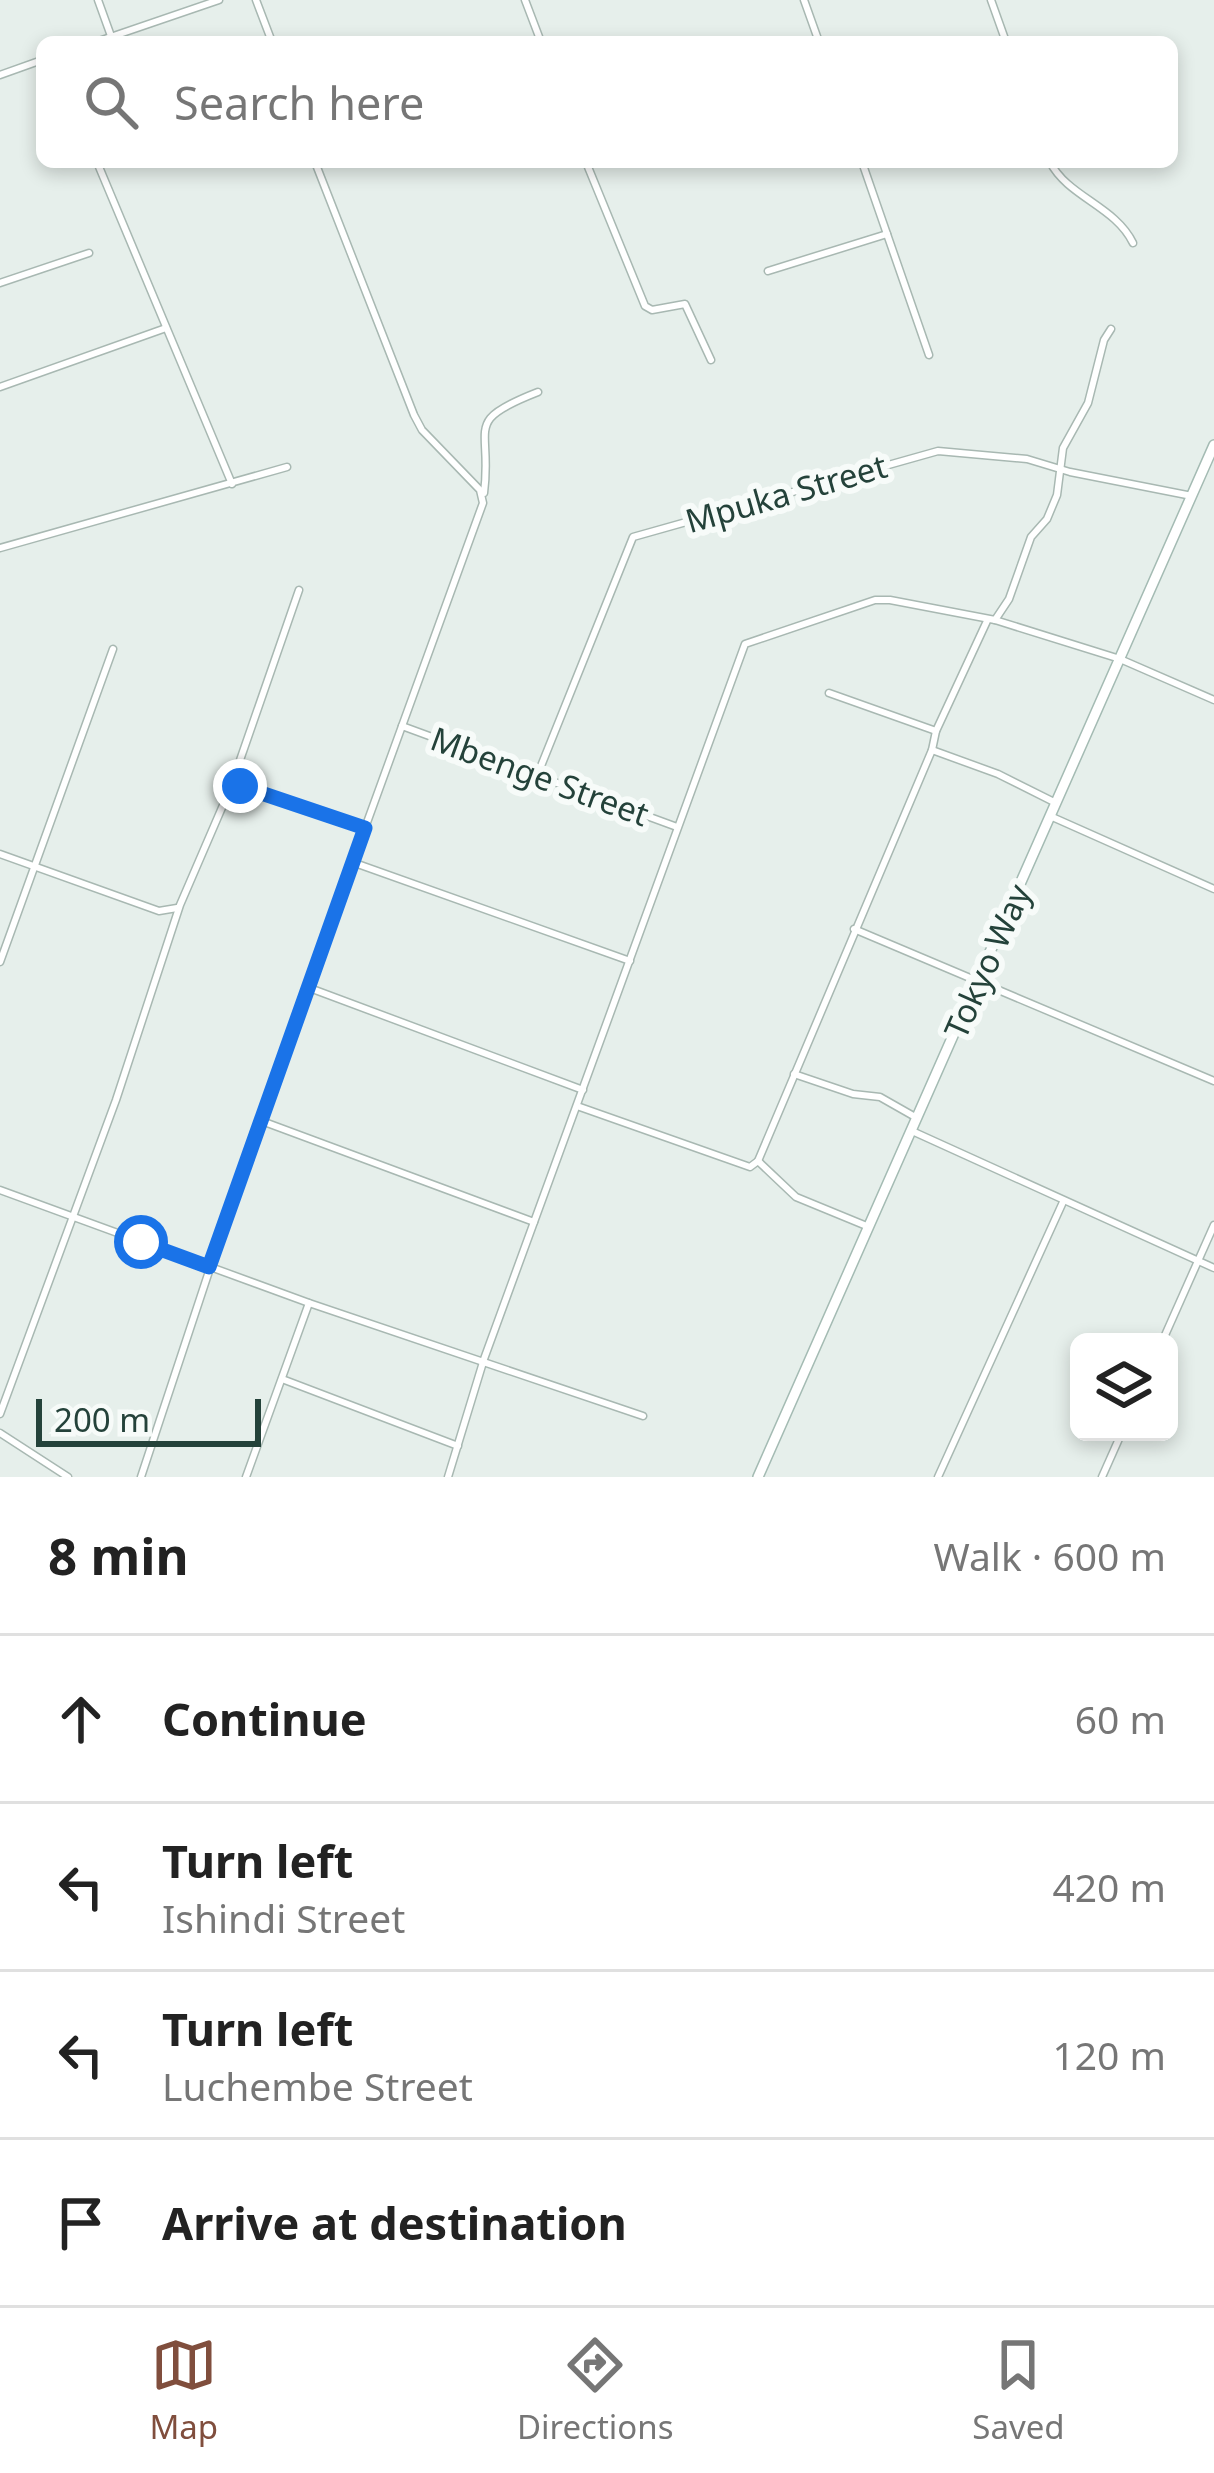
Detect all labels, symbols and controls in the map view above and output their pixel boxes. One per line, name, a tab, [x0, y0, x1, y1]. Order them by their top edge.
search box	[36, 36, 1178, 168]
icon: search	[78, 69, 144, 135]
text: Search here	[174, 72, 424, 133]
street label: Mpuka Street	[680, 443, 892, 543]
street label: Mbenge Street	[425, 716, 655, 836]
route end	[213, 759, 267, 813]
street label: Tokyo Way	[933, 877, 1041, 1045]
route start	[114, 1215, 168, 1269]
map controls	[1070, 1333, 1178, 1441]
button: layers	[1070, 1333, 1178, 1441]
scale bar	[36, 1393, 261, 1446]
text: 200 m	[54, 1397, 150, 1442]
text: 8 min	[48, 1520, 189, 1590]
text: Walk · 600 m	[933, 1529, 1166, 1582]
icon: ahead	[48, 1686, 114, 1752]
text: Continue	[162, 1688, 367, 1749]
text: 60 m	[1075, 1692, 1166, 1745]
text: Turn left	[162, 1830, 353, 1891]
icon: left	[48, 1854, 114, 1920]
text: 420 m	[1052, 1860, 1166, 1913]
text: Ishindi Street	[162, 1891, 405, 1944]
text: Turn left	[162, 1998, 353, 2059]
icon: left	[48, 2022, 114, 2088]
text: 120 m	[1052, 2028, 1166, 2081]
text: Luchembe Street	[162, 2059, 473, 2112]
icon: arrive	[48, 2190, 114, 2256]
text: Arrive at destination	[162, 2192, 627, 2253]
tab: Map	[149, 2332, 218, 2449]
tab: Directions	[517, 2332, 674, 2449]
tab: Saved	[972, 2332, 1065, 2449]

